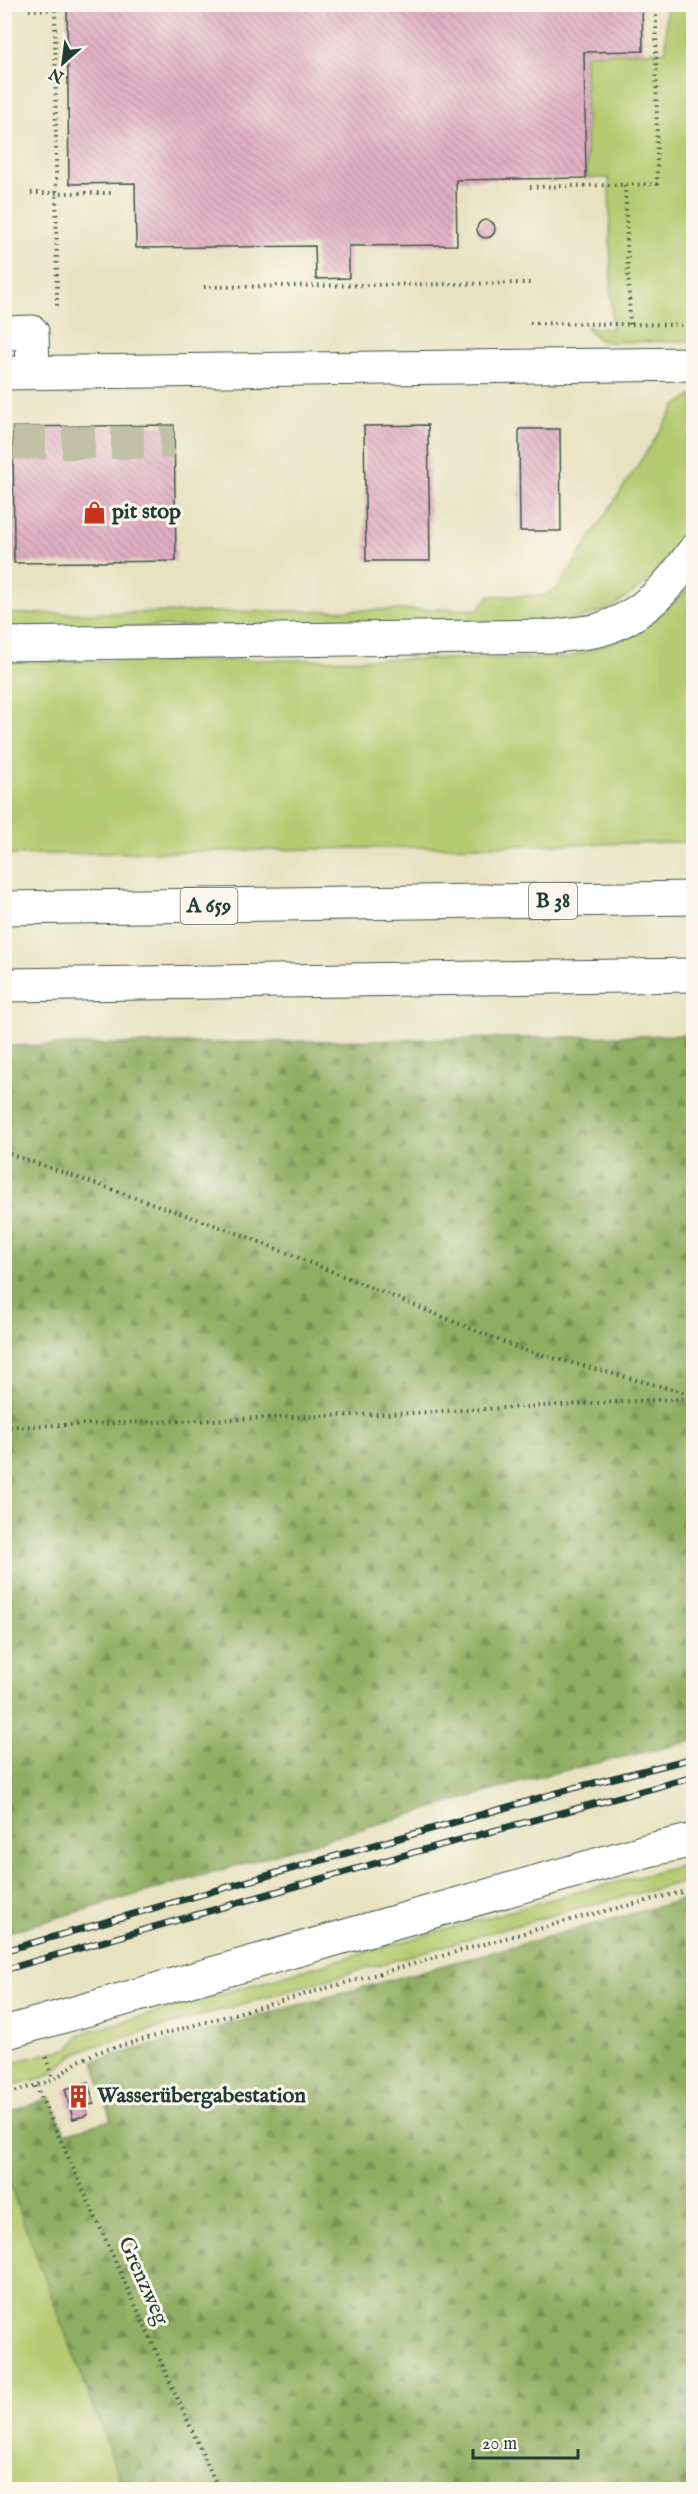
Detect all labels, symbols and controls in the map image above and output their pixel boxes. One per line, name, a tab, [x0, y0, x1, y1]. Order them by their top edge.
north arrow	[33, 33, 93, 93]
text: N	[46, 62, 69, 87]
place label: pit stop	[111, 498, 181, 526]
shop icon: pit stop	[81, 499, 107, 525]
road number: B 38	[529, 883, 577, 919]
road number: A 659	[180, 888, 238, 924]
place label: Wasserübergabestation	[96, 2082, 306, 2110]
building icon: Wasserübergabestation	[66, 2083, 92, 2109]
street label: Grenzweg	[111, 2232, 175, 2331]
scale bar	[473, 2422, 578, 2460]
text: 20 m	[482, 2433, 517, 2456]

